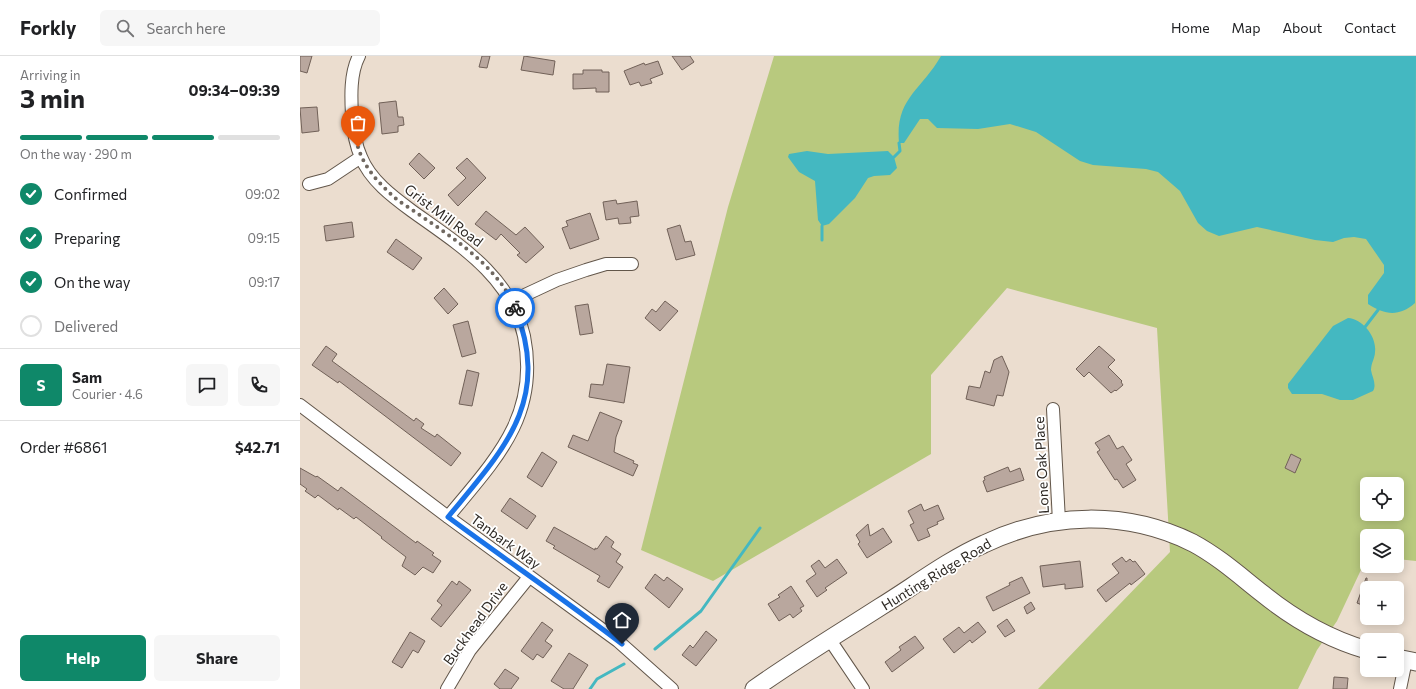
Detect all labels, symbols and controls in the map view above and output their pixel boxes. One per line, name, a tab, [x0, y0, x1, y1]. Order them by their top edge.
search box	[100, 10, 380, 46]
text: Forkly	[20, 16, 76, 39]
icon: search	[114, 17, 136, 39]
text: Search here	[146, 19, 226, 37]
text: Home	[1171, 19, 1210, 36]
text: Map	[1232, 19, 1260, 36]
text: About	[1282, 19, 1322, 36]
text: Contact	[1344, 19, 1396, 36]
text: Arriving in	[20, 67, 80, 83]
text: 09:34–09:39	[188, 81, 280, 99]
text: 3 min	[20, 82, 85, 113]
pin	[341, 106, 375, 147]
icon: bag	[347, 112, 369, 134]
text: On the way · 290 m	[20, 146, 132, 162]
street label: Grist Mill Road	[401, 180, 487, 250]
icon: check	[20, 183, 42, 205]
text: Confirmed	[54, 185, 127, 203]
text: 09:02	[245, 186, 280, 202]
icon: check	[20, 227, 42, 249]
text: Preparing	[54, 229, 120, 247]
text: 09:15	[248, 230, 280, 246]
icon: check	[20, 271, 42, 293]
text: On the way	[54, 273, 131, 291]
text: 09:17	[248, 274, 280, 290]
courier	[495, 288, 535, 328]
icon: bike	[504, 297, 526, 319]
text: Delivered	[54, 317, 118, 335]
button: chat	[186, 364, 228, 406]
button: phone	[238, 364, 280, 406]
text: Sam	[72, 368, 102, 386]
text: S	[36, 376, 46, 394]
text: Courier · 4.6	[72, 386, 143, 402]
street label: Lone Oak Place	[1030, 416, 1052, 514]
text: Order #6861	[20, 438, 107, 456]
text: $42.71	[235, 438, 280, 456]
map controls	[1360, 477, 1404, 677]
button: locate	[1360, 477, 1404, 521]
street label: Tanbark Way	[468, 510, 544, 572]
button: layers	[1360, 529, 1404, 573]
street label: Hunting Ridge Road	[878, 534, 994, 614]
street label: Buckhead Drive	[439, 578, 511, 668]
button: +	[1360, 581, 1404, 625]
pin	[605, 603, 639, 644]
icon: home	[611, 609, 633, 631]
button: −	[1360, 633, 1404, 677]
button: Help	[20, 635, 146, 681]
button: Share	[154, 635, 280, 681]

